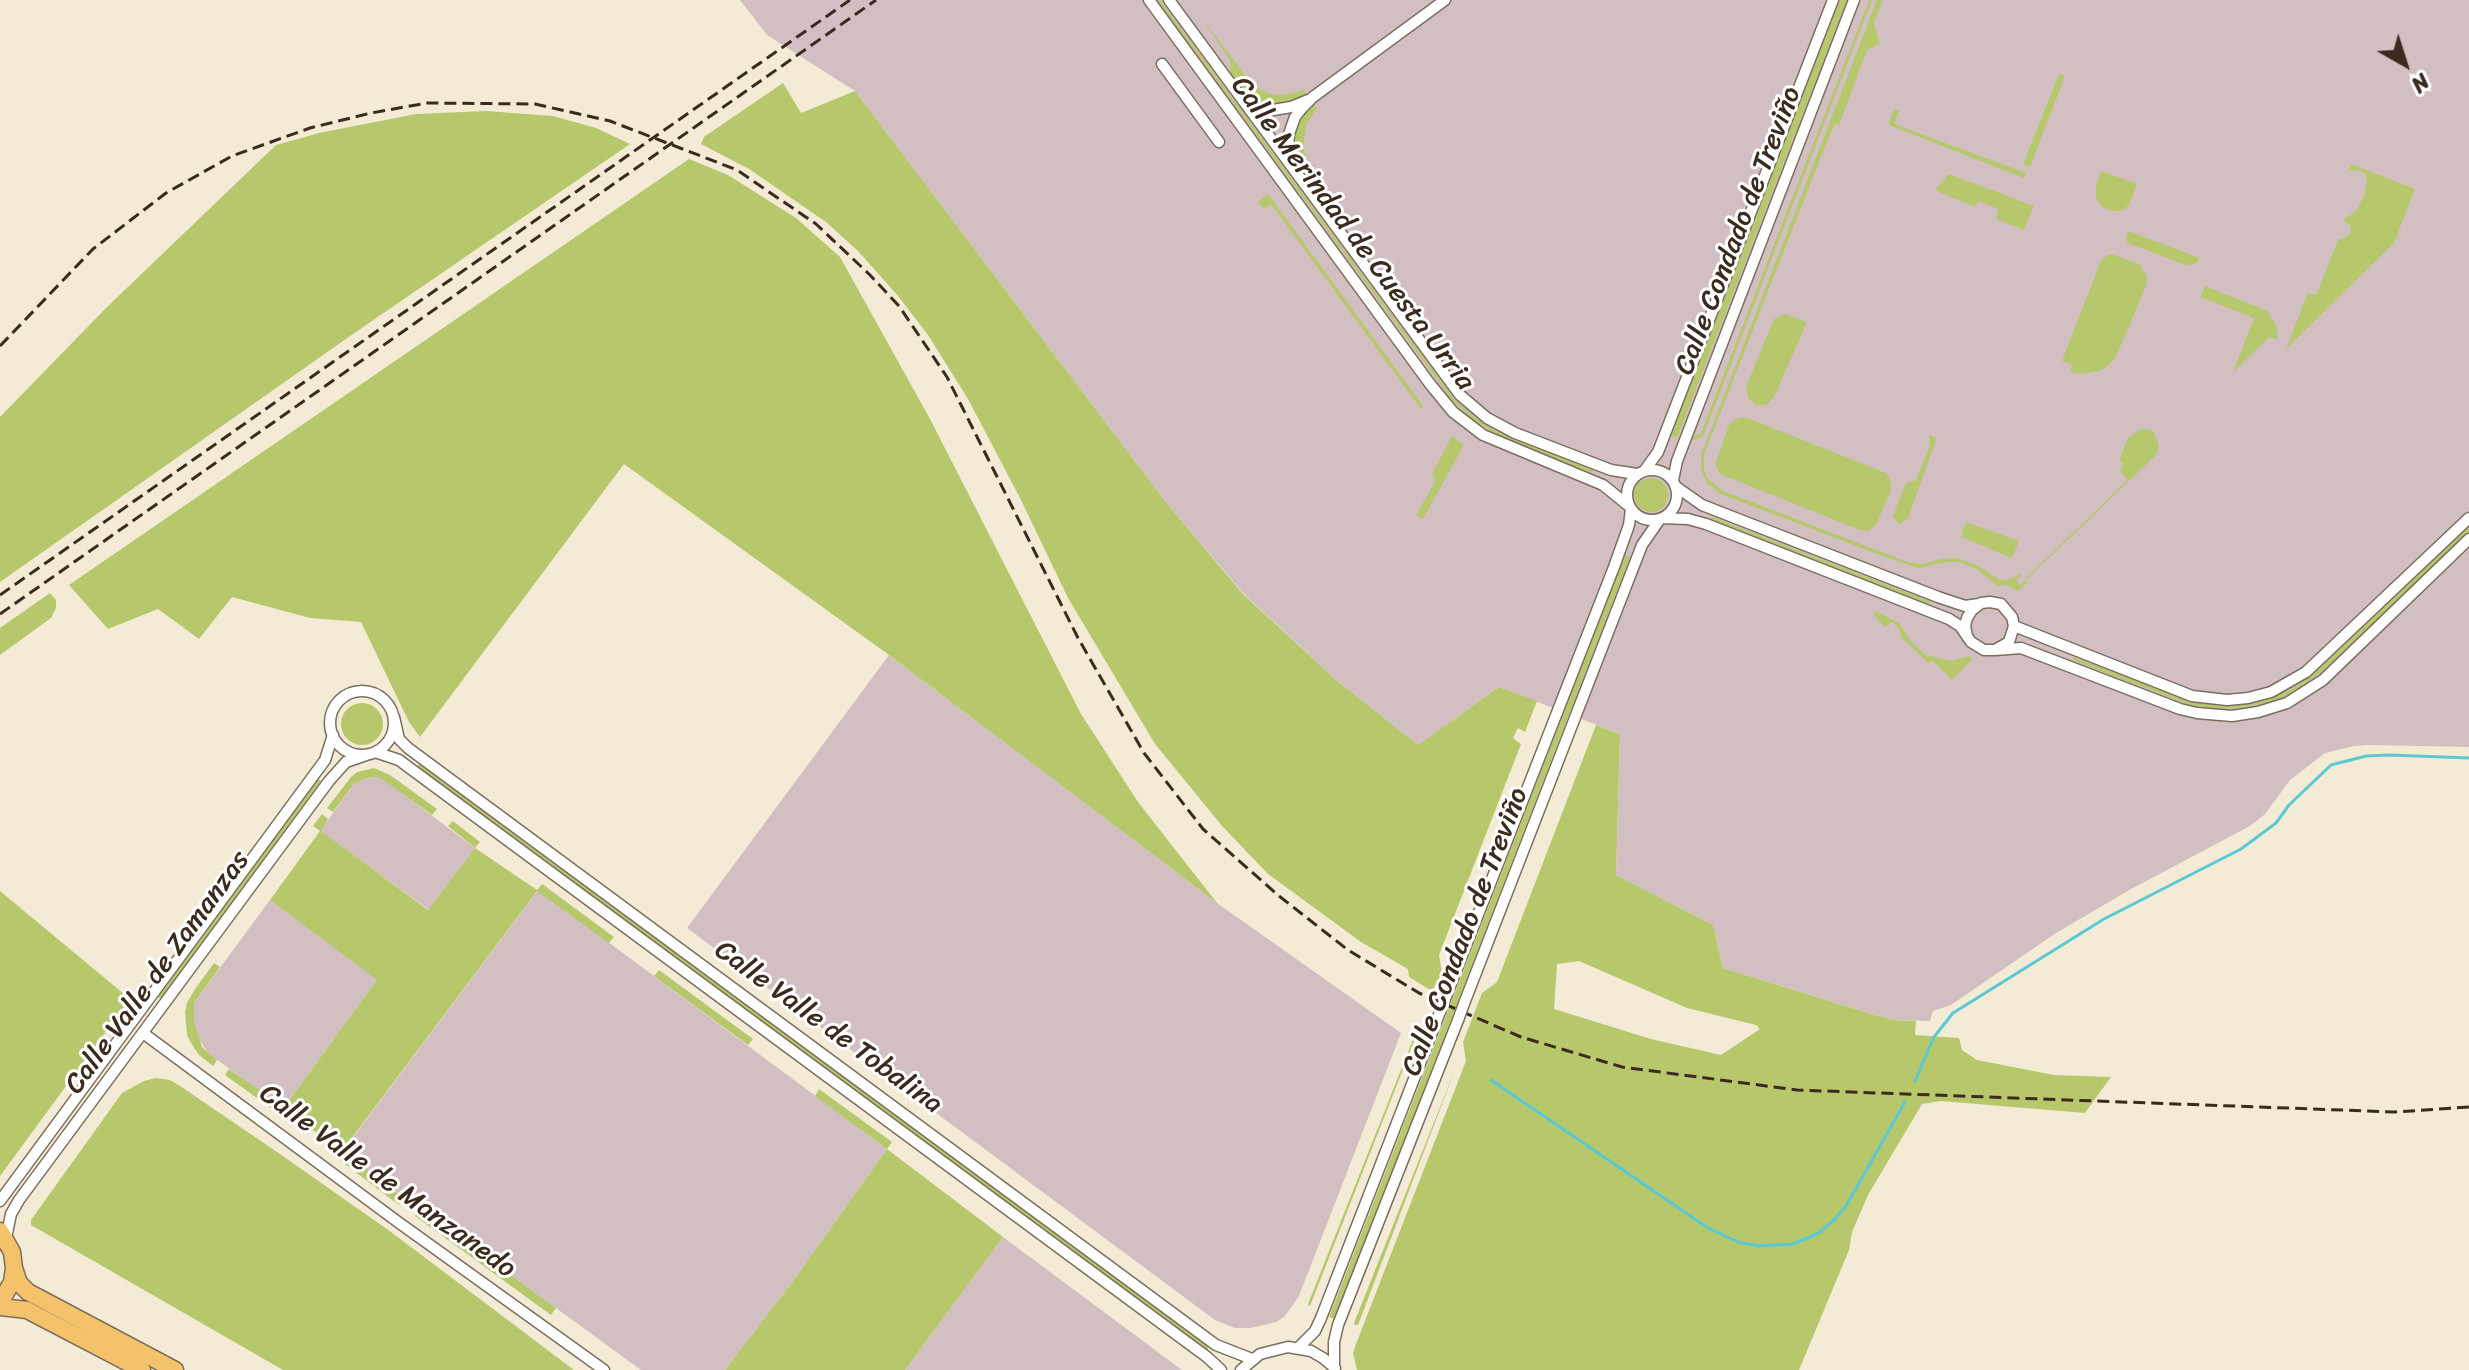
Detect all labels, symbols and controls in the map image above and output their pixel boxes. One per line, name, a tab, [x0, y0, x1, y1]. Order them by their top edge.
north arrow	[2365, 24, 2445, 104]
text: N	[2402, 63, 2439, 103]
street label: Calle Merindad de Cuesta Urria	[1223, 70, 1481, 398]
street label: Calle Condado de Treviño	[1669, 82, 1809, 380]
street label: Calle Condado de Treviño	[1396, 783, 1536, 1081]
street label: Calle Valle de Zamanzas	[59, 845, 257, 1101]
street label: Calle Valle de Tobalina	[707, 934, 949, 1122]
street label: Calle Valle de Manzanedo	[252, 1078, 522, 1286]

